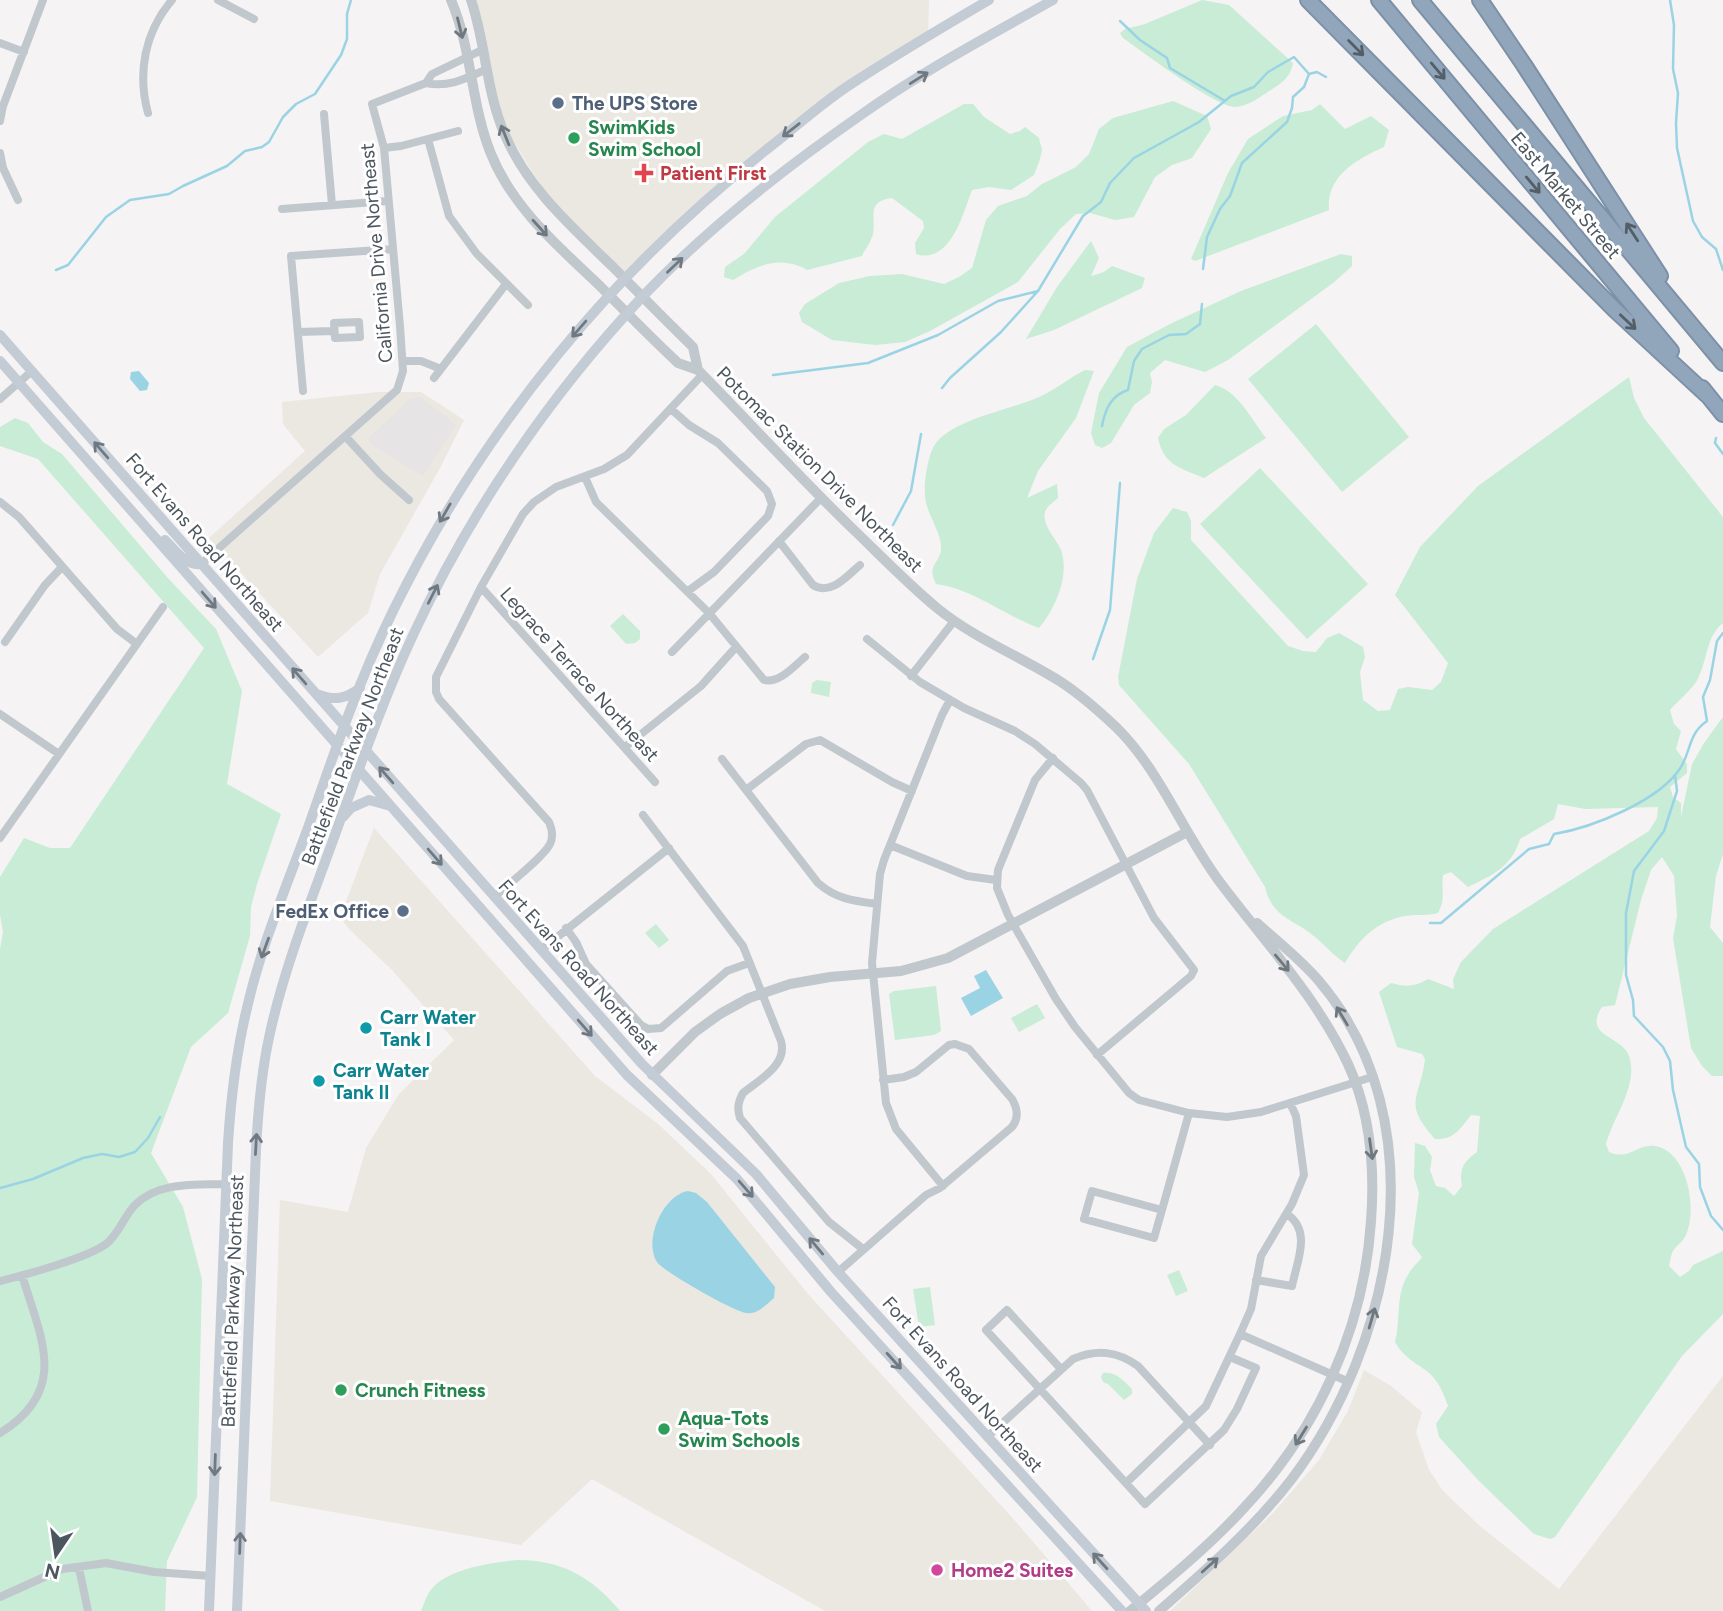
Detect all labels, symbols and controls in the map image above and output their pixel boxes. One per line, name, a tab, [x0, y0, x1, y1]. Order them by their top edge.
one-way arrow	[454, 16, 467, 39]
one-way arrow	[1347, 40, 1364, 57]
one-way arrow	[1430, 62, 1446, 80]
one-way arrow	[909, 70, 928, 85]
place label: The UPS Store	[572, 92, 698, 115]
marker: The UPS Store	[550, 95, 566, 111]
place label: SwimKids Swim School	[588, 116, 701, 161]
one-way arrow	[783, 122, 801, 137]
one-way arrow	[498, 125, 511, 146]
street label: East Market Street	[1506, 127, 1625, 263]
marker: SwimKids Swim School	[566, 130, 582, 146]
street label: California Drive Northeast	[355, 142, 398, 364]
place label: Patient First	[660, 162, 767, 185]
marker: Patient First	[634, 163, 654, 183]
one-way arrow	[1525, 176, 1541, 194]
one-way arrow	[532, 219, 549, 236]
one-way arrow	[1624, 222, 1638, 242]
one-way arrow	[667, 257, 684, 274]
one-way arrow	[1619, 313, 1636, 330]
one-way arrow	[571, 320, 587, 338]
street label: Potomac Station Drive Northeast	[712, 362, 927, 577]
one-way arrow	[93, 441, 109, 459]
street label: Fort Evans Road Northeast	[121, 448, 288, 636]
one-way arrow	[438, 503, 452, 523]
street label: Legrace Terrace Northeast	[495, 582, 664, 766]
one-way arrow	[427, 584, 441, 605]
one-way arrow	[201, 591, 217, 609]
street label: Battlefield Parkway Northeast	[296, 624, 409, 868]
one-way arrow	[291, 667, 307, 685]
one-way arrow	[378, 766, 394, 784]
one-way arrow	[427, 848, 443, 866]
street label: Fort Evans Road Northeast	[494, 875, 664, 1060]
place label: FedEx Office	[275, 900, 389, 923]
marker: FedEx Office	[395, 903, 411, 919]
one-way arrow	[258, 936, 270, 958]
one-way arrow	[1274, 954, 1290, 972]
place label: Carr Water Tank I	[380, 1006, 476, 1051]
one-way arrow	[1335, 1007, 1350, 1026]
one-way arrow	[577, 1019, 593, 1037]
marker: Carr Water Tank I	[358, 1020, 374, 1036]
place label: Carr Water Tank II	[333, 1059, 429, 1104]
marker: Carr Water Tank II	[311, 1073, 327, 1089]
one-way arrow	[250, 1133, 263, 1156]
one-way arrow	[1364, 1137, 1377, 1160]
street label: Battlefield Parkway Northeast	[217, 1174, 248, 1428]
one-way arrow	[738, 1180, 754, 1198]
one-way arrow	[808, 1237, 824, 1255]
street label: Fort Evans Road Northeast	[878, 1292, 1048, 1477]
one-way arrow	[1367, 1307, 1380, 1329]
one-way arrow	[886, 1352, 903, 1369]
place label: Crunch Fitness	[355, 1379, 486, 1402]
marker: Crunch Fitness	[333, 1382, 349, 1398]
place label: Aqua-Tots Swim Schools	[678, 1407, 800, 1452]
marker: Aqua-Tots Swim Schools	[656, 1421, 672, 1437]
one-way arrow	[1293, 1425, 1307, 1445]
one-way arrow	[209, 1453, 222, 1476]
north arrow	[21, 1520, 91, 1590]
one-way arrow	[233, 1532, 246, 1555]
one-way arrow	[1092, 1552, 1108, 1570]
one-way arrow	[1201, 1557, 1219, 1573]
text: N	[43, 1558, 62, 1584]
place label: Home2 Suites	[951, 1559, 1073, 1582]
marker: Home2 Suites	[929, 1562, 945, 1578]

